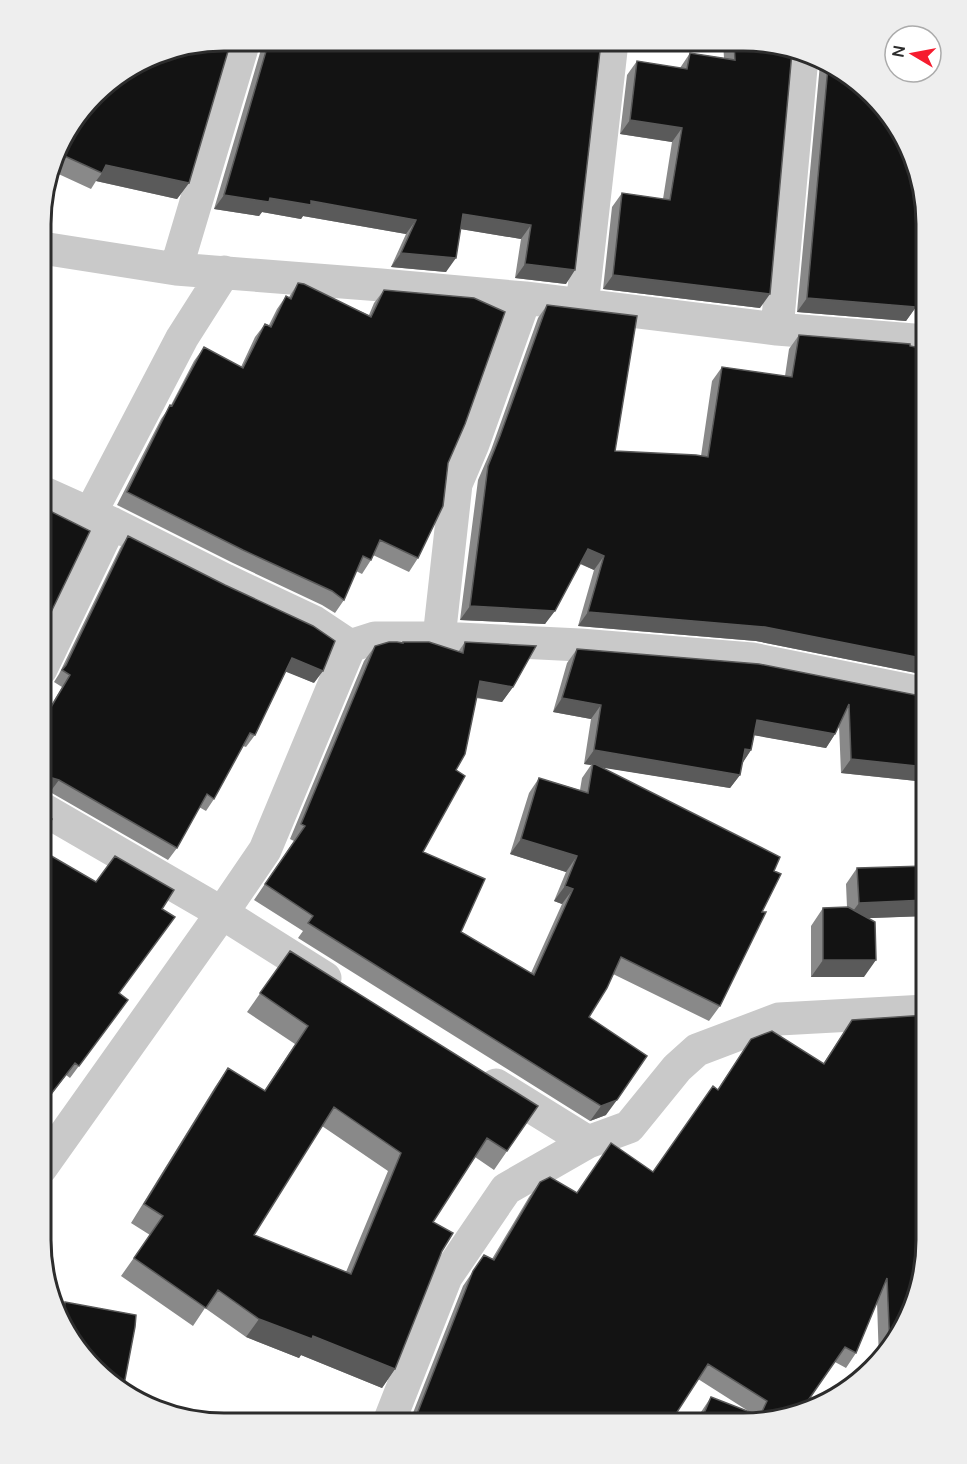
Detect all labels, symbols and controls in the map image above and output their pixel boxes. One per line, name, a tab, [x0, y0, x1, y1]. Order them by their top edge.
north arrow	[883, 24, 943, 84]
text: N	[886, 44, 910, 59]

